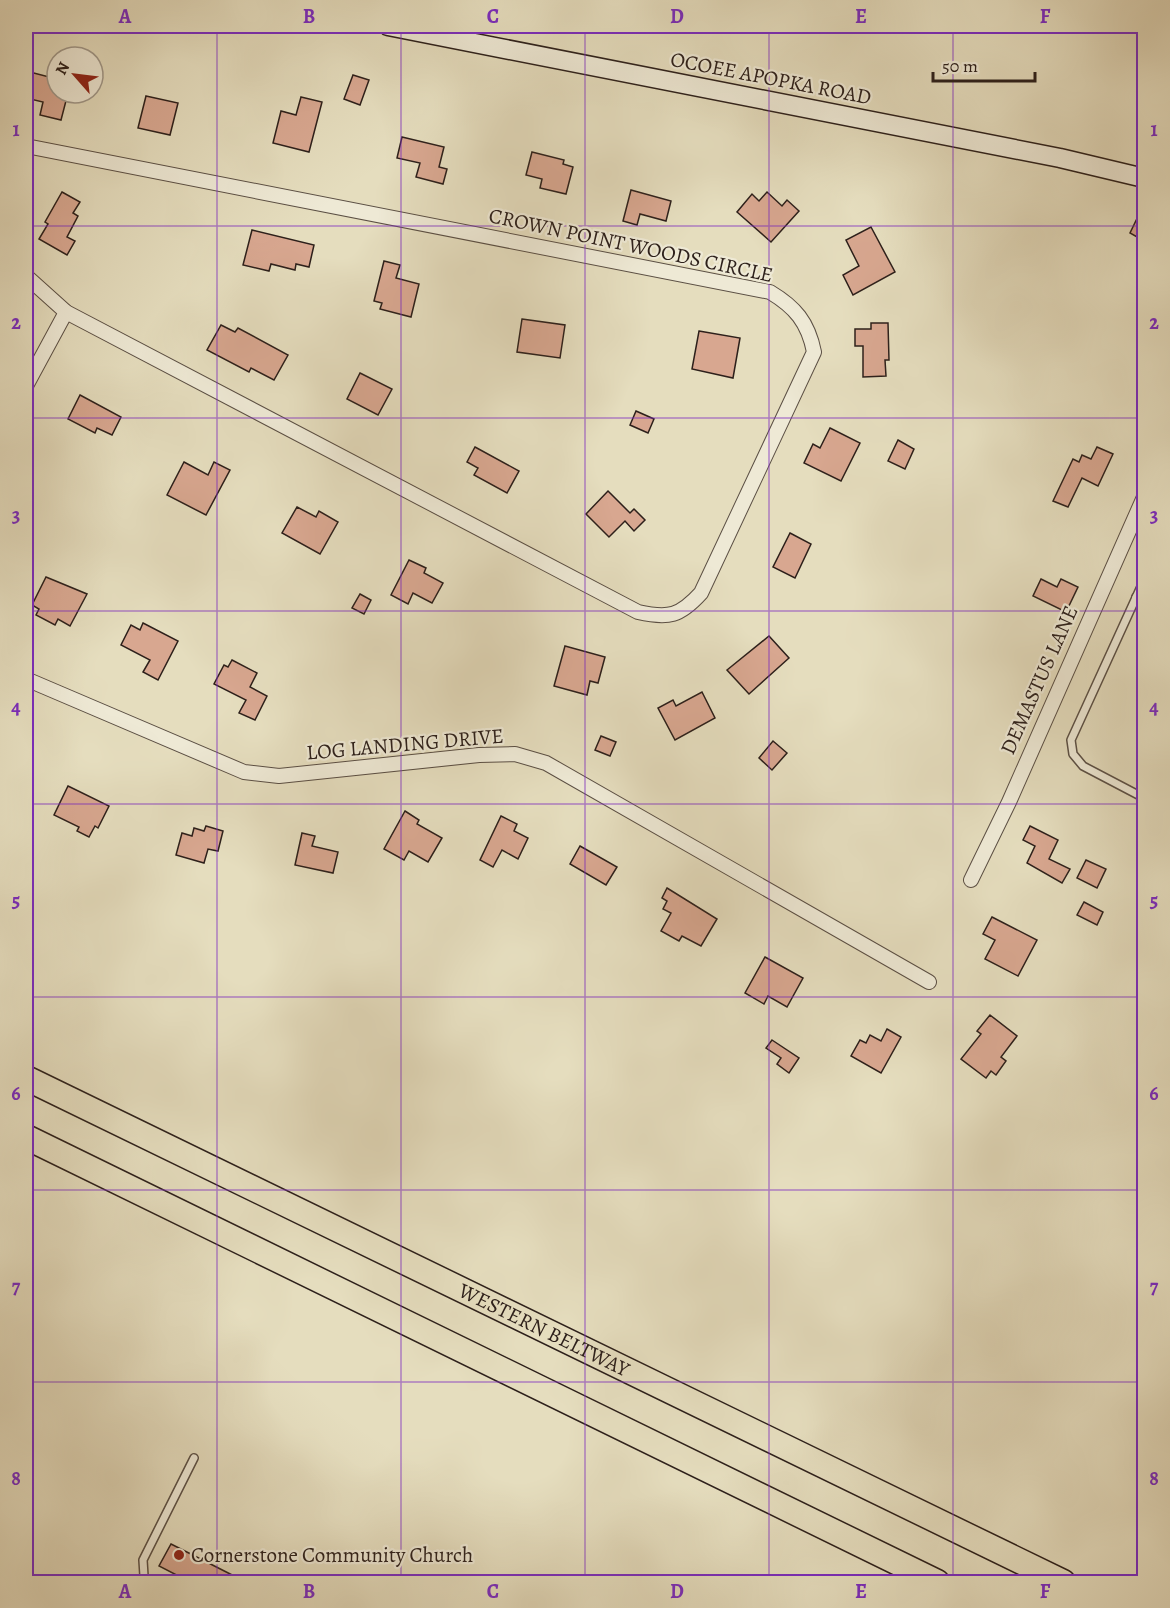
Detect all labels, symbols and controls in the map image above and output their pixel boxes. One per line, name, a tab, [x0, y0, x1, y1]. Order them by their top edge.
text: A	[118, 3, 132, 30]
text: B	[303, 3, 315, 30]
text: C	[487, 3, 499, 30]
text: D	[670, 3, 684, 30]
text: E	[855, 3, 867, 30]
text: F	[1040, 3, 1051, 30]
north arrow	[45, 45, 105, 105]
street label: OCOEE APOPKA ROAD	[668, 45, 874, 111]
scale bar	[933, 45, 1035, 83]
text: 50 m	[942, 54, 978, 78]
text: N	[50, 58, 75, 79]
text: 1	[12, 116, 20, 143]
text: 1	[1150, 116, 1158, 143]
street label: CROWN POINT WOODS CIRCLE	[486, 201, 776, 289]
text: 2	[11, 309, 21, 336]
text: 2	[1149, 309, 1159, 336]
text: 3	[12, 502, 20, 529]
text: 3	[1150, 502, 1158, 529]
street label: DEMASTUS LANE	[994, 601, 1084, 759]
text: 4	[11, 694, 21, 721]
text: 4	[1149, 694, 1159, 721]
street label: LOG LANDING DRIVE	[305, 721, 505, 767]
text: 5	[12, 887, 20, 914]
text: 5	[1150, 887, 1158, 914]
text: 6	[11, 1080, 21, 1107]
text: 6	[1149, 1080, 1159, 1107]
text: 7	[12, 1273, 21, 1300]
text: 7	[1150, 1273, 1159, 1300]
street label: WESTERN BELTWAY	[453, 1276, 635, 1384]
text: 8	[11, 1465, 21, 1492]
text: 8	[1149, 1465, 1159, 1492]
place label: Cornerstone Community Church	[191, 1541, 473, 1569]
marker: Cornerstone Community Church	[172, 1548, 186, 1562]
text: A	[118, 1578, 132, 1605]
text: B	[303, 1578, 315, 1605]
text: C	[487, 1578, 499, 1605]
text: D	[670, 1578, 684, 1605]
text: E	[855, 1578, 867, 1605]
text: F	[1040, 1578, 1051, 1605]

